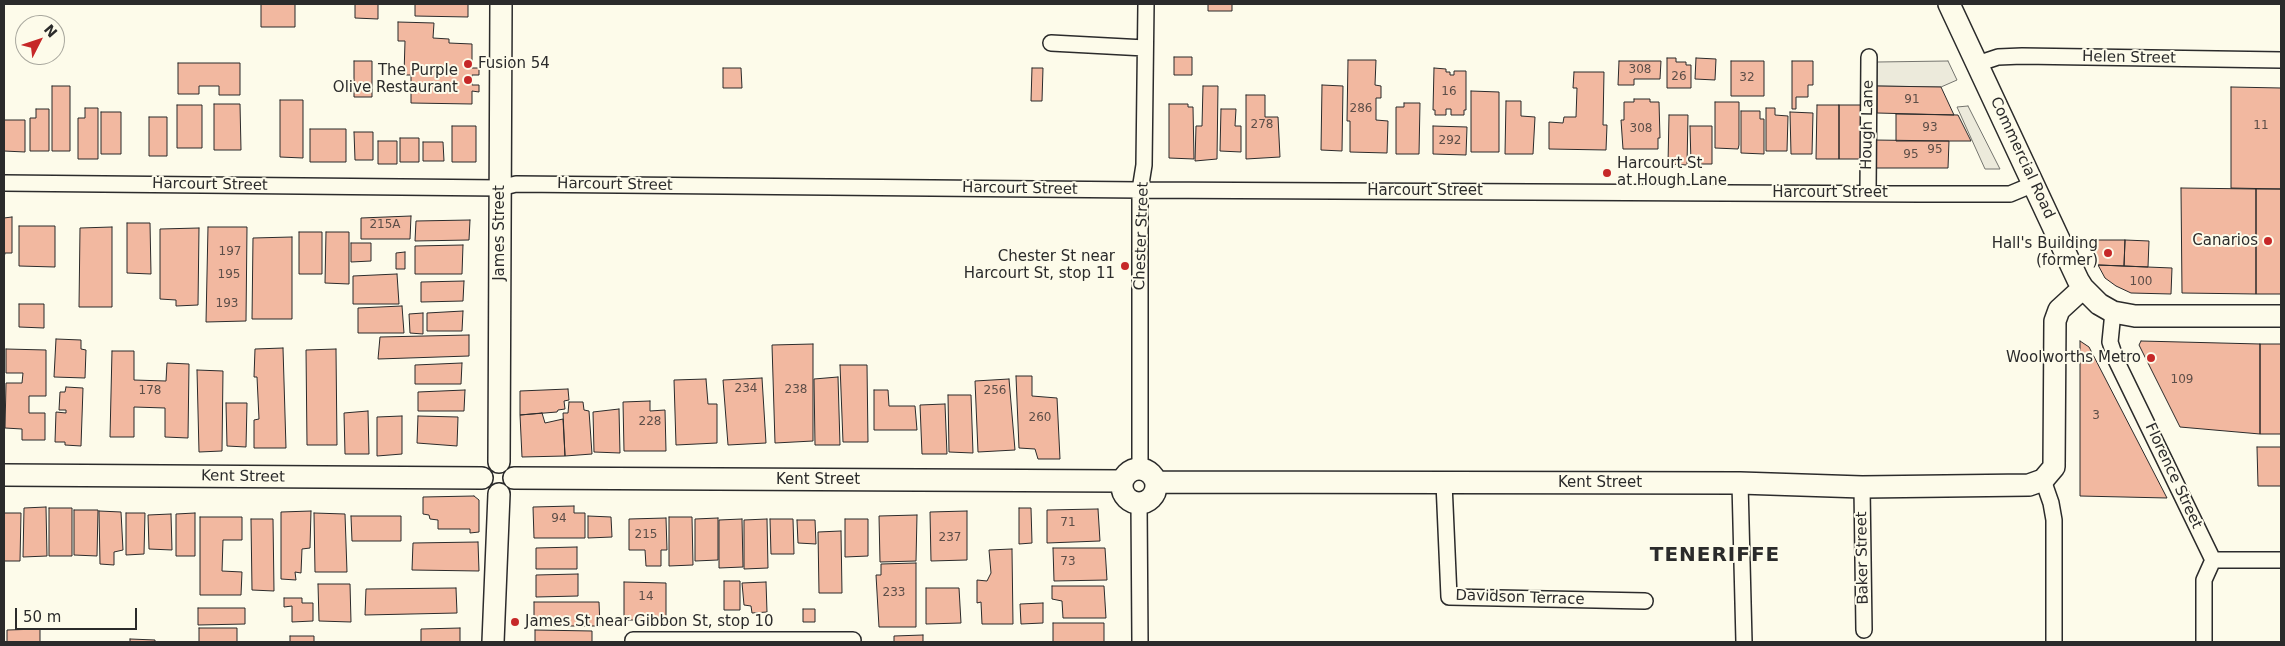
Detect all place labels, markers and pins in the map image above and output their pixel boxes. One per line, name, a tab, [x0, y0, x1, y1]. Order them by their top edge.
place label: Fusion 54	[478, 55, 550, 73]
marker: Fusion 54	[462, 58, 474, 70]
place label: The Purple Olive Restaurant	[333, 62, 458, 97]
marker: The Purple Olive Restaurant	[462, 74, 474, 86]
place label: Harcourt St at Hough Lane	[1617, 155, 1727, 190]
marker: Harcourt St at Hough Lane	[1601, 167, 1613, 179]
place label: Canarios	[2192, 232, 2258, 250]
place label: Hall's Building (former)	[1992, 235, 2098, 270]
marker: Canarios	[2262, 235, 2274, 247]
marker: Hall's Building (former)	[2102, 247, 2114, 259]
place label: Chester St near Harcourt St, stop 11	[964, 248, 1115, 283]
marker: Chester St near Harcourt St, stop 11	[1119, 260, 1131, 272]
place label: Woolworths Metro	[2006, 349, 2141, 367]
marker: Woolworths Metro	[2145, 352, 2157, 364]
place label: James St near Gibbon St, stop 10	[525, 613, 774, 631]
marker: James St near Gibbon St, stop 10	[509, 616, 521, 628]

